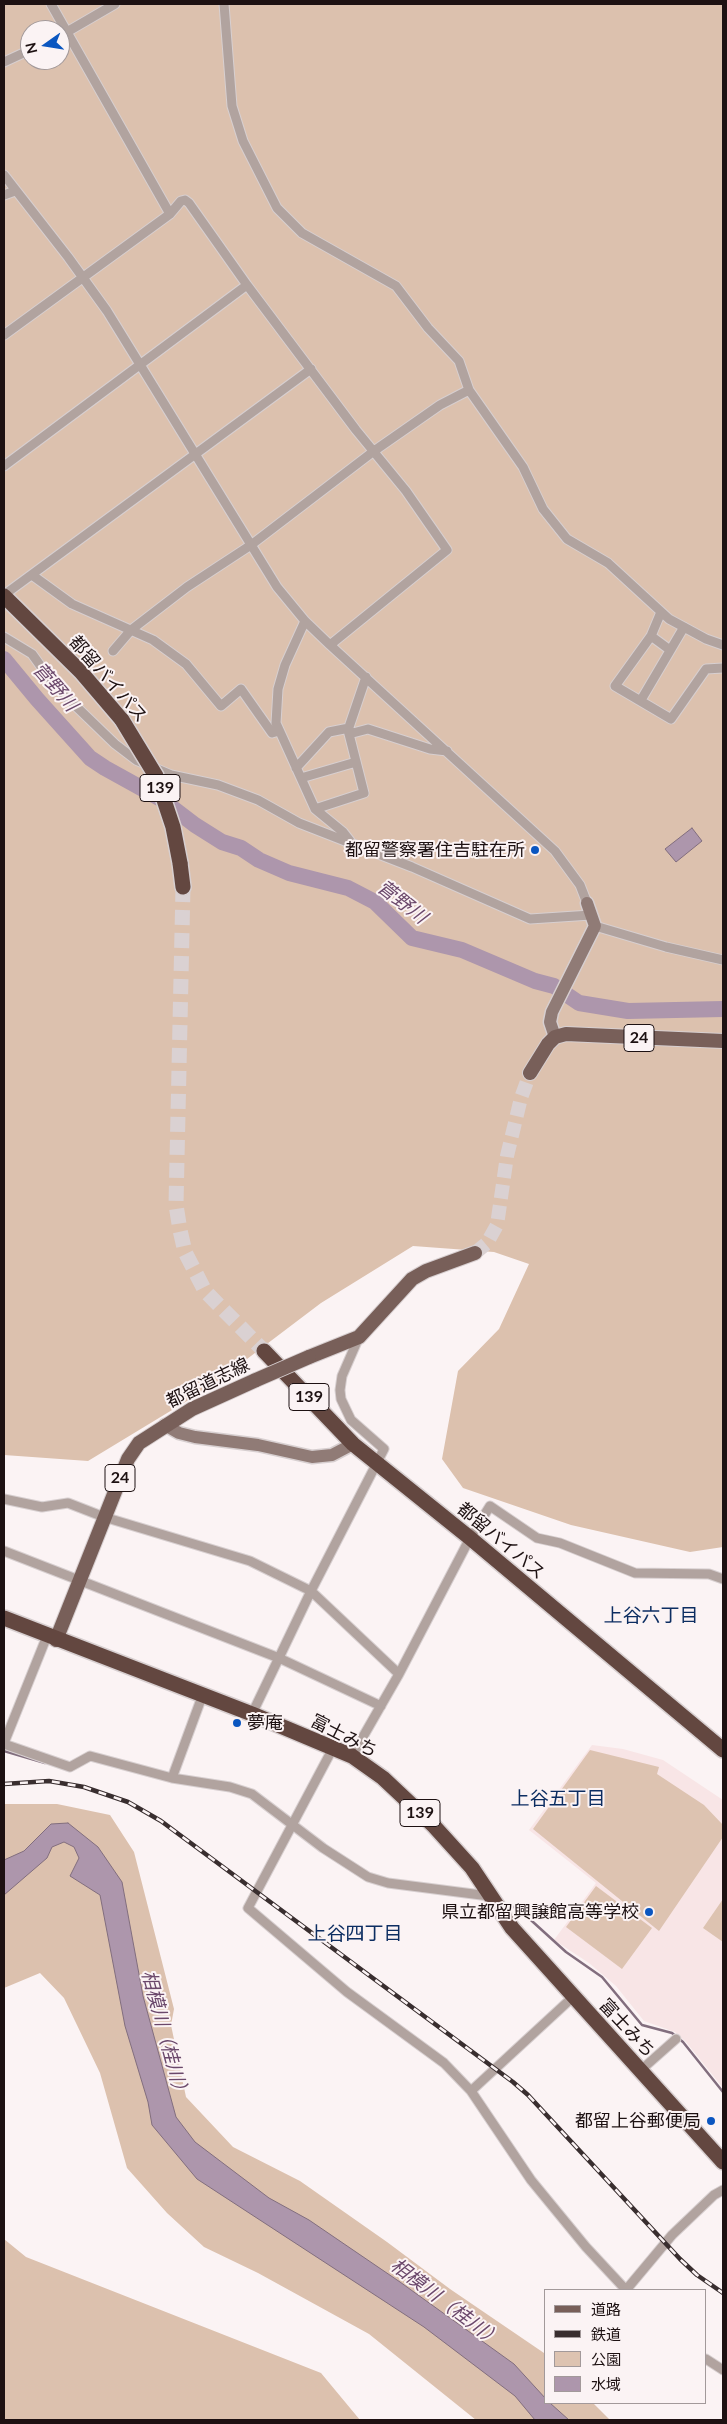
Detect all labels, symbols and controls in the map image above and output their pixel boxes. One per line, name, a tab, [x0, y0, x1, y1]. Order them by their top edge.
north arrow	[20, 20, 70, 70]
text: N	[21, 41, 40, 55]
street label: 都留バイパス	[64, 631, 152, 727]
water label: 菅野川	[28, 658, 82, 716]
road number: 139	[140, 774, 180, 801]
place label: 都留警察署住吉駐在所	[345, 839, 525, 861]
marker: 都留警察署住吉駐在所	[529, 844, 541, 856]
water label: 菅野川	[373, 875, 431, 929]
road number: 24	[624, 1024, 654, 1052]
street label: 都留道志線	[163, 1354, 253, 1412]
road number: 139	[289, 1384, 329, 1410]
road number: 24	[105, 1465, 135, 1492]
street label: 都留バイパス	[453, 1498, 549, 1584]
district label: 上谷六丁目	[604, 1605, 698, 1627]
street label: 富士みち	[307, 1710, 381, 1762]
place label: 夢庵	[247, 1712, 283, 1734]
marker: 夢庵	[231, 1717, 243, 1729]
district label: 上谷五丁目	[511, 1788, 605, 1810]
road number: 139	[400, 1800, 440, 1826]
place label: 県立都留興譲館高等学校	[441, 1901, 639, 1923]
marker: 県立都留興譲館高等学校	[643, 1906, 655, 1918]
district label: 上谷四丁目	[308, 1923, 402, 1945]
water label: 相模川（桂川）	[137, 1968, 193, 2102]
street label: 富士みち	[595, 1994, 659, 2062]
place label: 都留上谷郵便局	[575, 2110, 701, 2132]
marker: 都留上谷郵便局	[705, 2115, 717, 2127]
water label: 相模川（桂川）	[386, 2254, 506, 2352]
legend	[544, 2289, 707, 2404]
text: 道路	[591, 2300, 621, 2318]
text: 鉄道	[591, 2325, 621, 2343]
text: 公園	[591, 2350, 621, 2368]
text: 水域	[591, 2375, 621, 2393]

